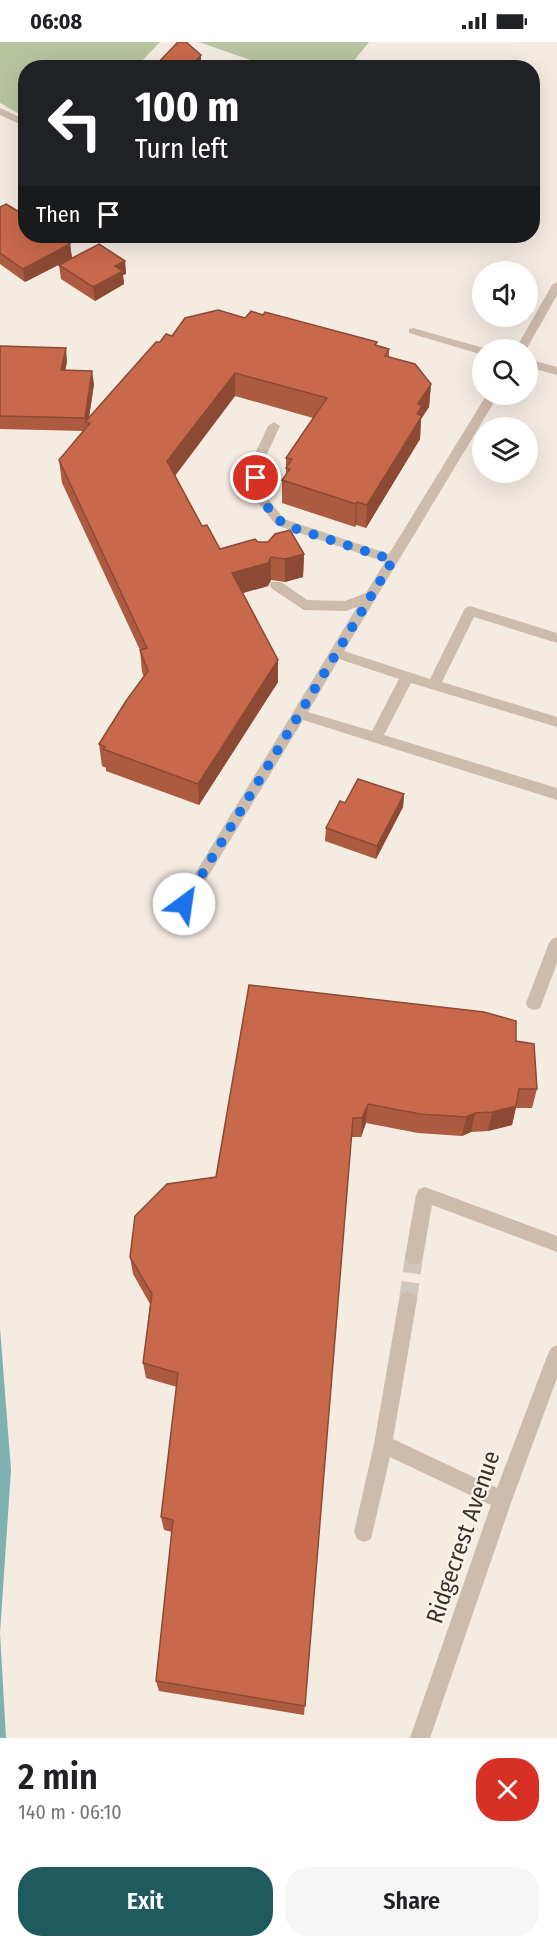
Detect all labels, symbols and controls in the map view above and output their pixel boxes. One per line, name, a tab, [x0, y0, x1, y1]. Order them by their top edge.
text: 06:08	[30, 8, 82, 35]
text: 100 m	[135, 82, 239, 132]
icon: left	[36, 84, 114, 162]
text: Turn left	[135, 133, 228, 165]
icon: arrive	[92, 198, 125, 231]
text: Then	[36, 201, 80, 228]
map controls	[472, 261, 538, 483]
button: sound	[472, 261, 538, 327]
button: search	[472, 339, 538, 405]
button: layers	[472, 417, 538, 483]
pin	[230, 452, 281, 503]
icon: arrive	[239, 461, 272, 494]
position arrow	[152, 872, 216, 936]
street label: Ridgecrest Avenue	[420, 1447, 506, 1627]
text: 2 min	[18, 1755, 98, 1799]
button: close	[476, 1758, 539, 1821]
text: 140 m · 06:10	[18, 1800, 122, 1824]
button: Exit	[18, 1867, 273, 1936]
button: Share	[285, 1867, 539, 1936]

